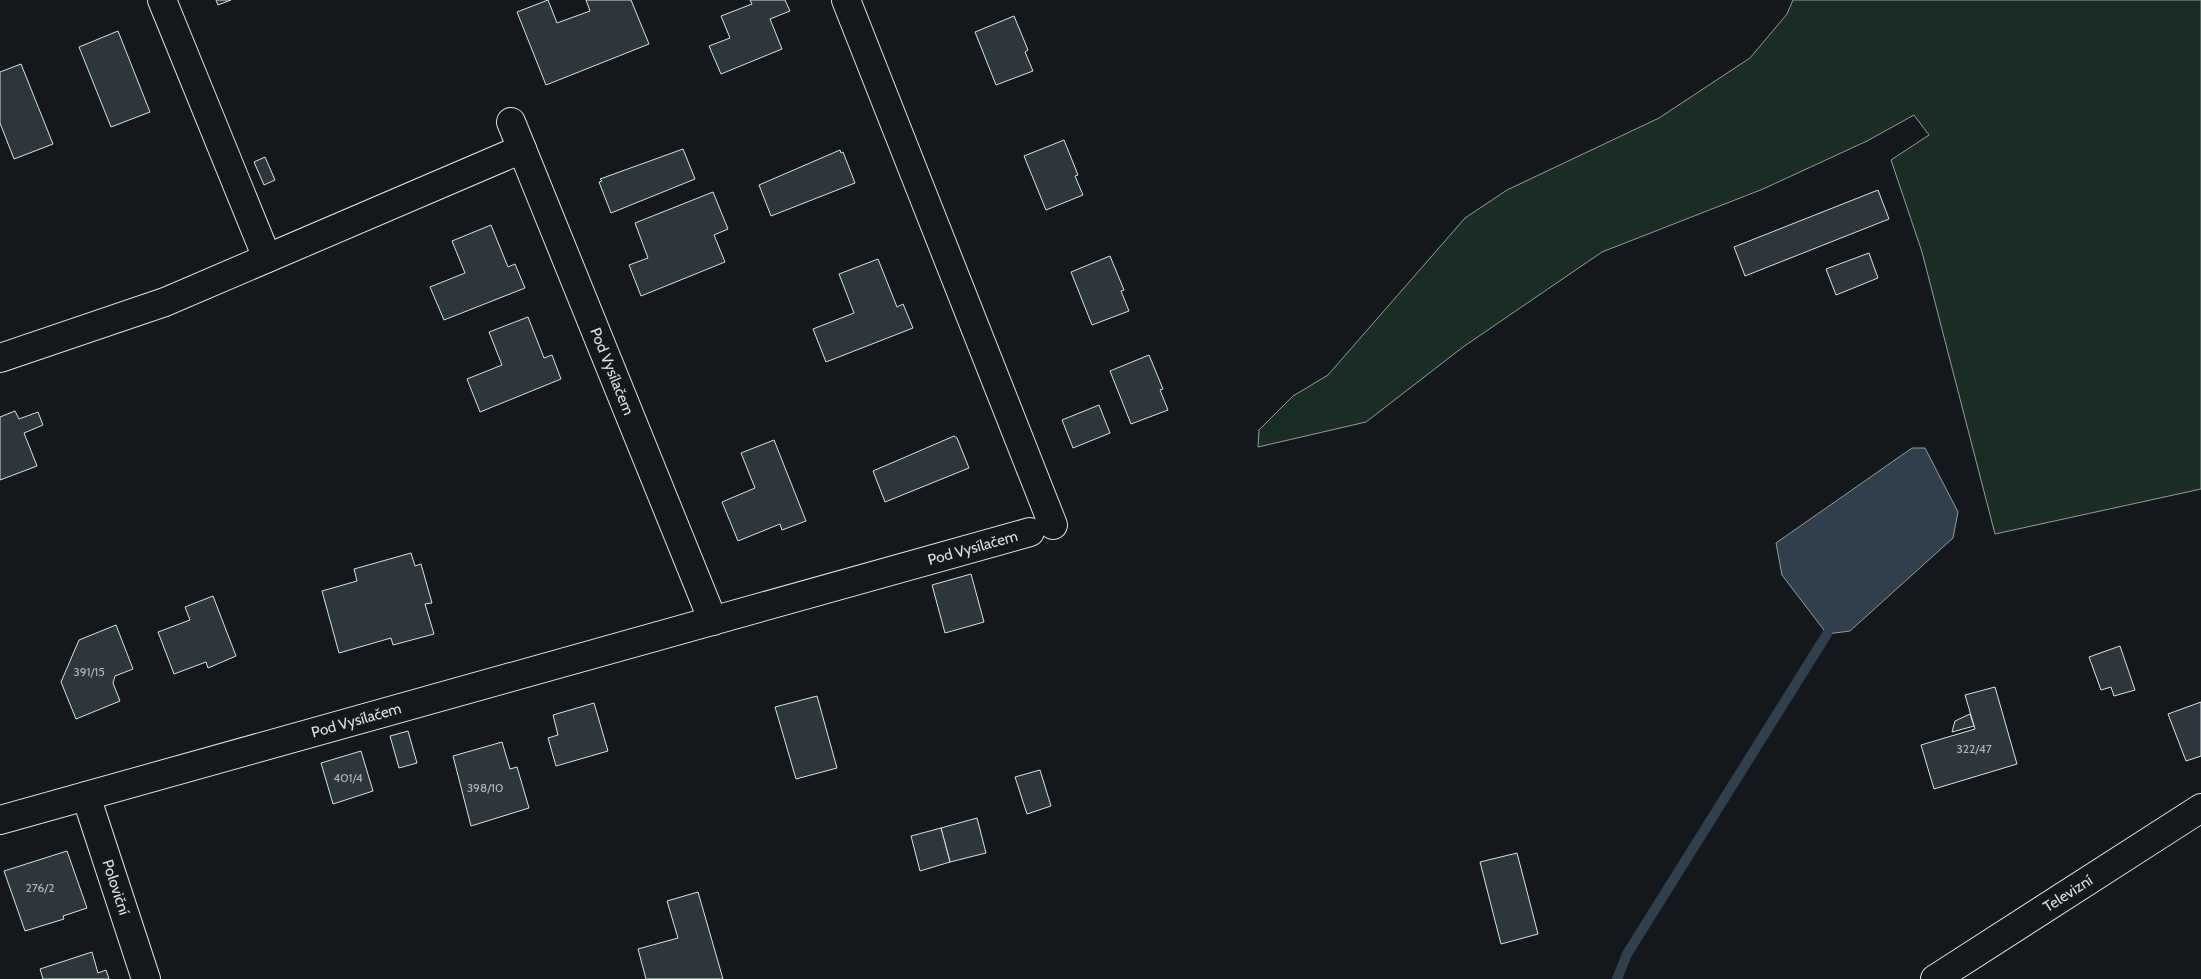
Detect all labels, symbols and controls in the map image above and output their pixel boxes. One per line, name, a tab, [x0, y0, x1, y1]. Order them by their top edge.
street label: Pod Vysílačem	[586, 325, 638, 418]
street label: Pod Vysílačem	[926, 527, 1020, 569]
house number: 391/15	[73, 664, 105, 679]
street label: Pod Vysílačem	[309, 699, 403, 742]
house number: 322/47	[1956, 741, 1992, 756]
house number: 401/4	[333, 770, 363, 785]
house number: 398/10	[467, 780, 503, 795]
street label: Poloviční	[98, 857, 133, 917]
street label: Televizní	[2040, 871, 2096, 916]
house number: 276/2	[25, 880, 55, 895]

